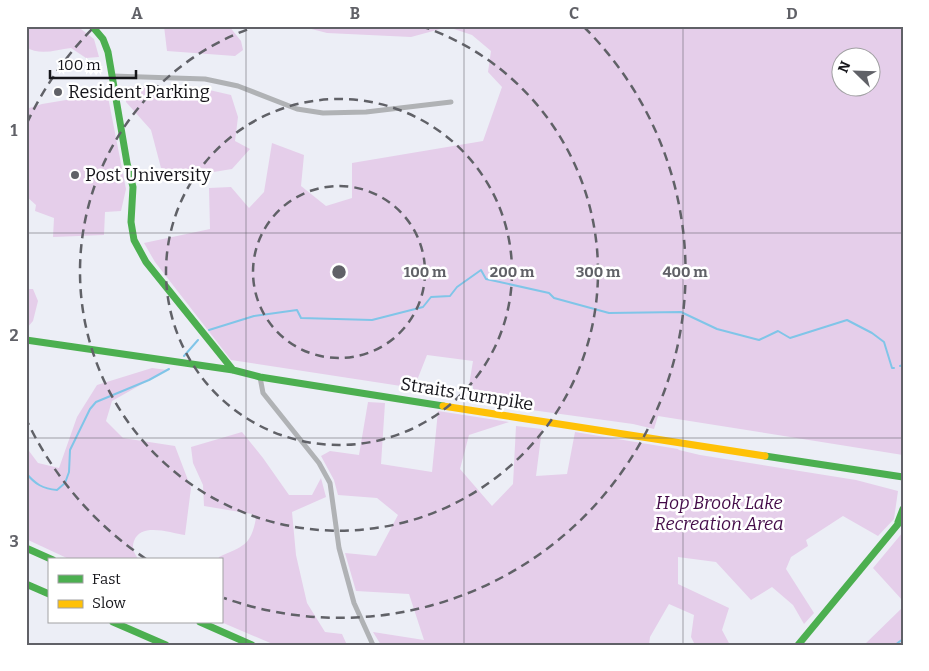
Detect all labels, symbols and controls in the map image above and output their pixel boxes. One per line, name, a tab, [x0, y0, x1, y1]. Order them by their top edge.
text: A	[131, 4, 143, 23]
text: B	[350, 4, 360, 23]
text: C	[569, 4, 579, 23]
text: D	[786, 4, 798, 23]
scale bar	[50, 48, 136, 80]
north arrow	[832, 48, 882, 98]
text: 100 m	[58, 56, 101, 74]
text: N	[835, 59, 855, 75]
place label: Resident Parking	[68, 81, 210, 103]
marker: Resident Parking	[52, 86, 64, 98]
text: 1	[11, 121, 18, 140]
place label: Post University	[85, 164, 211, 186]
marker: Post University	[69, 169, 81, 181]
centre of rings	[330, 263, 348, 281]
text: 100 m	[404, 263, 447, 281]
text: 200 m	[490, 263, 535, 281]
text: 300 m	[576, 263, 621, 281]
text: 400 m	[662, 263, 708, 281]
text: 2	[9, 326, 19, 345]
street label: Straits Turnpike	[399, 373, 535, 415]
park label: Hop Brook Lake Recreation Area	[654, 492, 784, 535]
text: 3	[9, 532, 19, 551]
legend	[48, 558, 222, 624]
text: Fast	[92, 570, 121, 588]
text: Slow	[92, 594, 127, 612]

